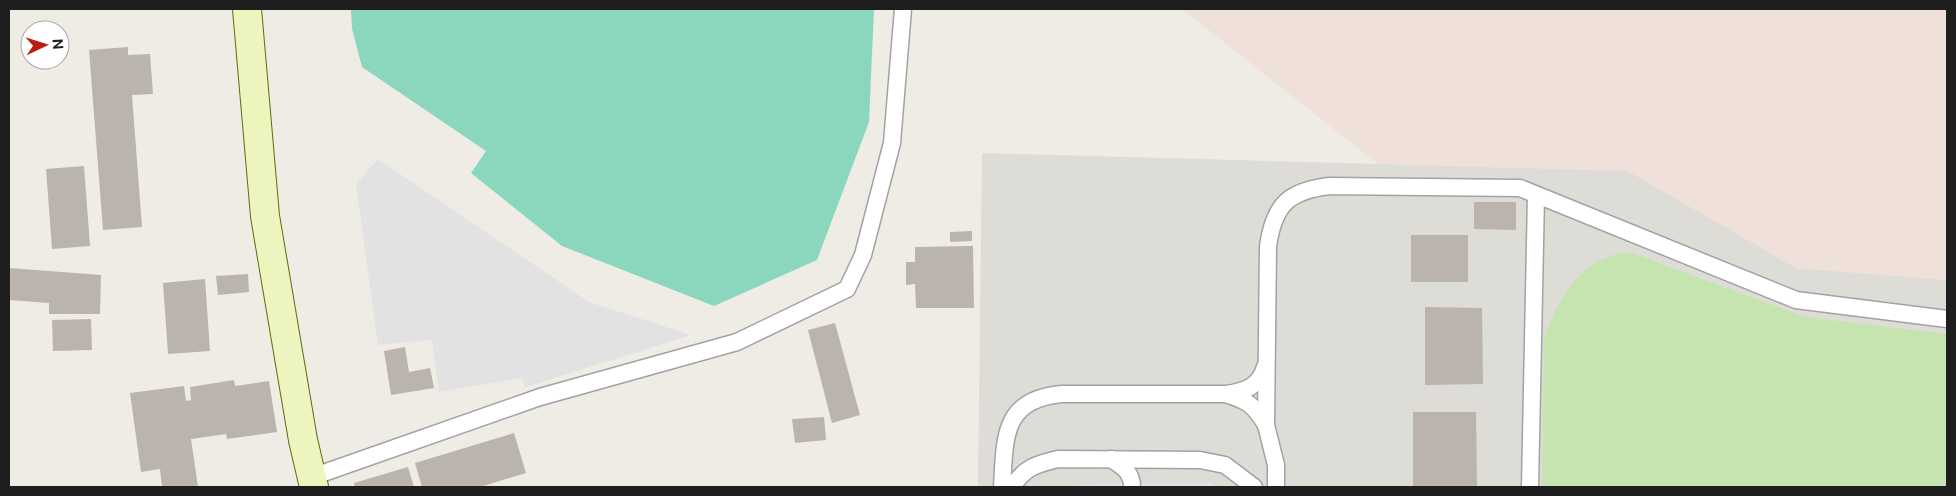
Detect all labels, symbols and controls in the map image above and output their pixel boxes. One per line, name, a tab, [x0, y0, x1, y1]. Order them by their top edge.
north arrow	[20, 20, 70, 70]
text: N	[50, 38, 66, 50]

